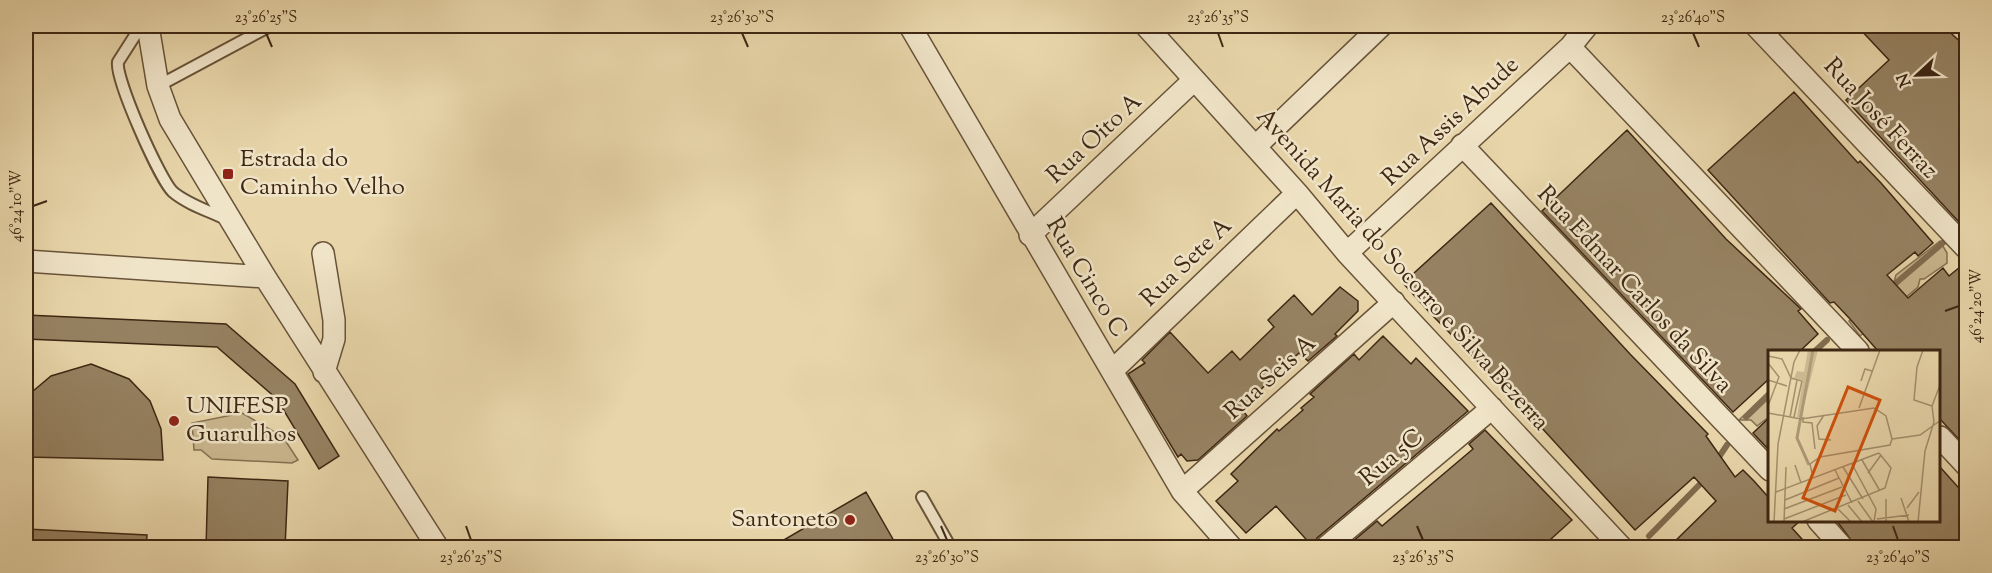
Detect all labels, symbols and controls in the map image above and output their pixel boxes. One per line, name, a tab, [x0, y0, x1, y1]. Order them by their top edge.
text: 23°26'25"S	[235, 8, 297, 29]
text: 23°26'30"S	[710, 8, 774, 29]
text: 23°26'35"S	[1187, 8, 1249, 29]
text: 23°26'40"S	[1661, 8, 1725, 29]
north arrow	[1887, 45, 1947, 105]
street label: Rua Assis Abude	[1375, 49, 1527, 195]
street label: Rua José Ferraz	[1815, 51, 1945, 187]
text: N	[1892, 69, 1918, 90]
street label: Rua Oito A	[1040, 85, 1151, 192]
street label: Avenida Maria do Socorro e Silva Bezerra	[1247, 101, 1557, 439]
place label: Estrada do Caminho Velho	[240, 143, 405, 205]
marker: Estrada do Caminho Velho	[221, 167, 235, 181]
text: 46°24'10"W	[7, 169, 28, 242]
street label: Rua Edmar Carlos da Silva	[1528, 179, 1740, 401]
street label: Rua Sete A	[1134, 210, 1241, 315]
street label: Rua Cinco C	[1037, 211, 1135, 345]
text: 46°24'20"W	[1967, 268, 1988, 343]
street label: Rua Seis A	[1218, 327, 1325, 428]
inset map	[1768, 350, 1941, 522]
place label: UNIFESP Guarulhos	[186, 390, 296, 452]
marker: UNIFESP Guarulhos	[167, 414, 181, 428]
street label: Rua 5C	[1353, 421, 1431, 495]
place label: Santoneto	[731, 503, 838, 537]
marker: Santoneto	[843, 513, 857, 527]
text: 23°26'25"S	[440, 548, 502, 569]
text: 23°26'30"S	[915, 548, 979, 569]
text: 23°26'35"S	[1392, 548, 1454, 569]
text: 23°26'40"S	[1866, 548, 1930, 569]

